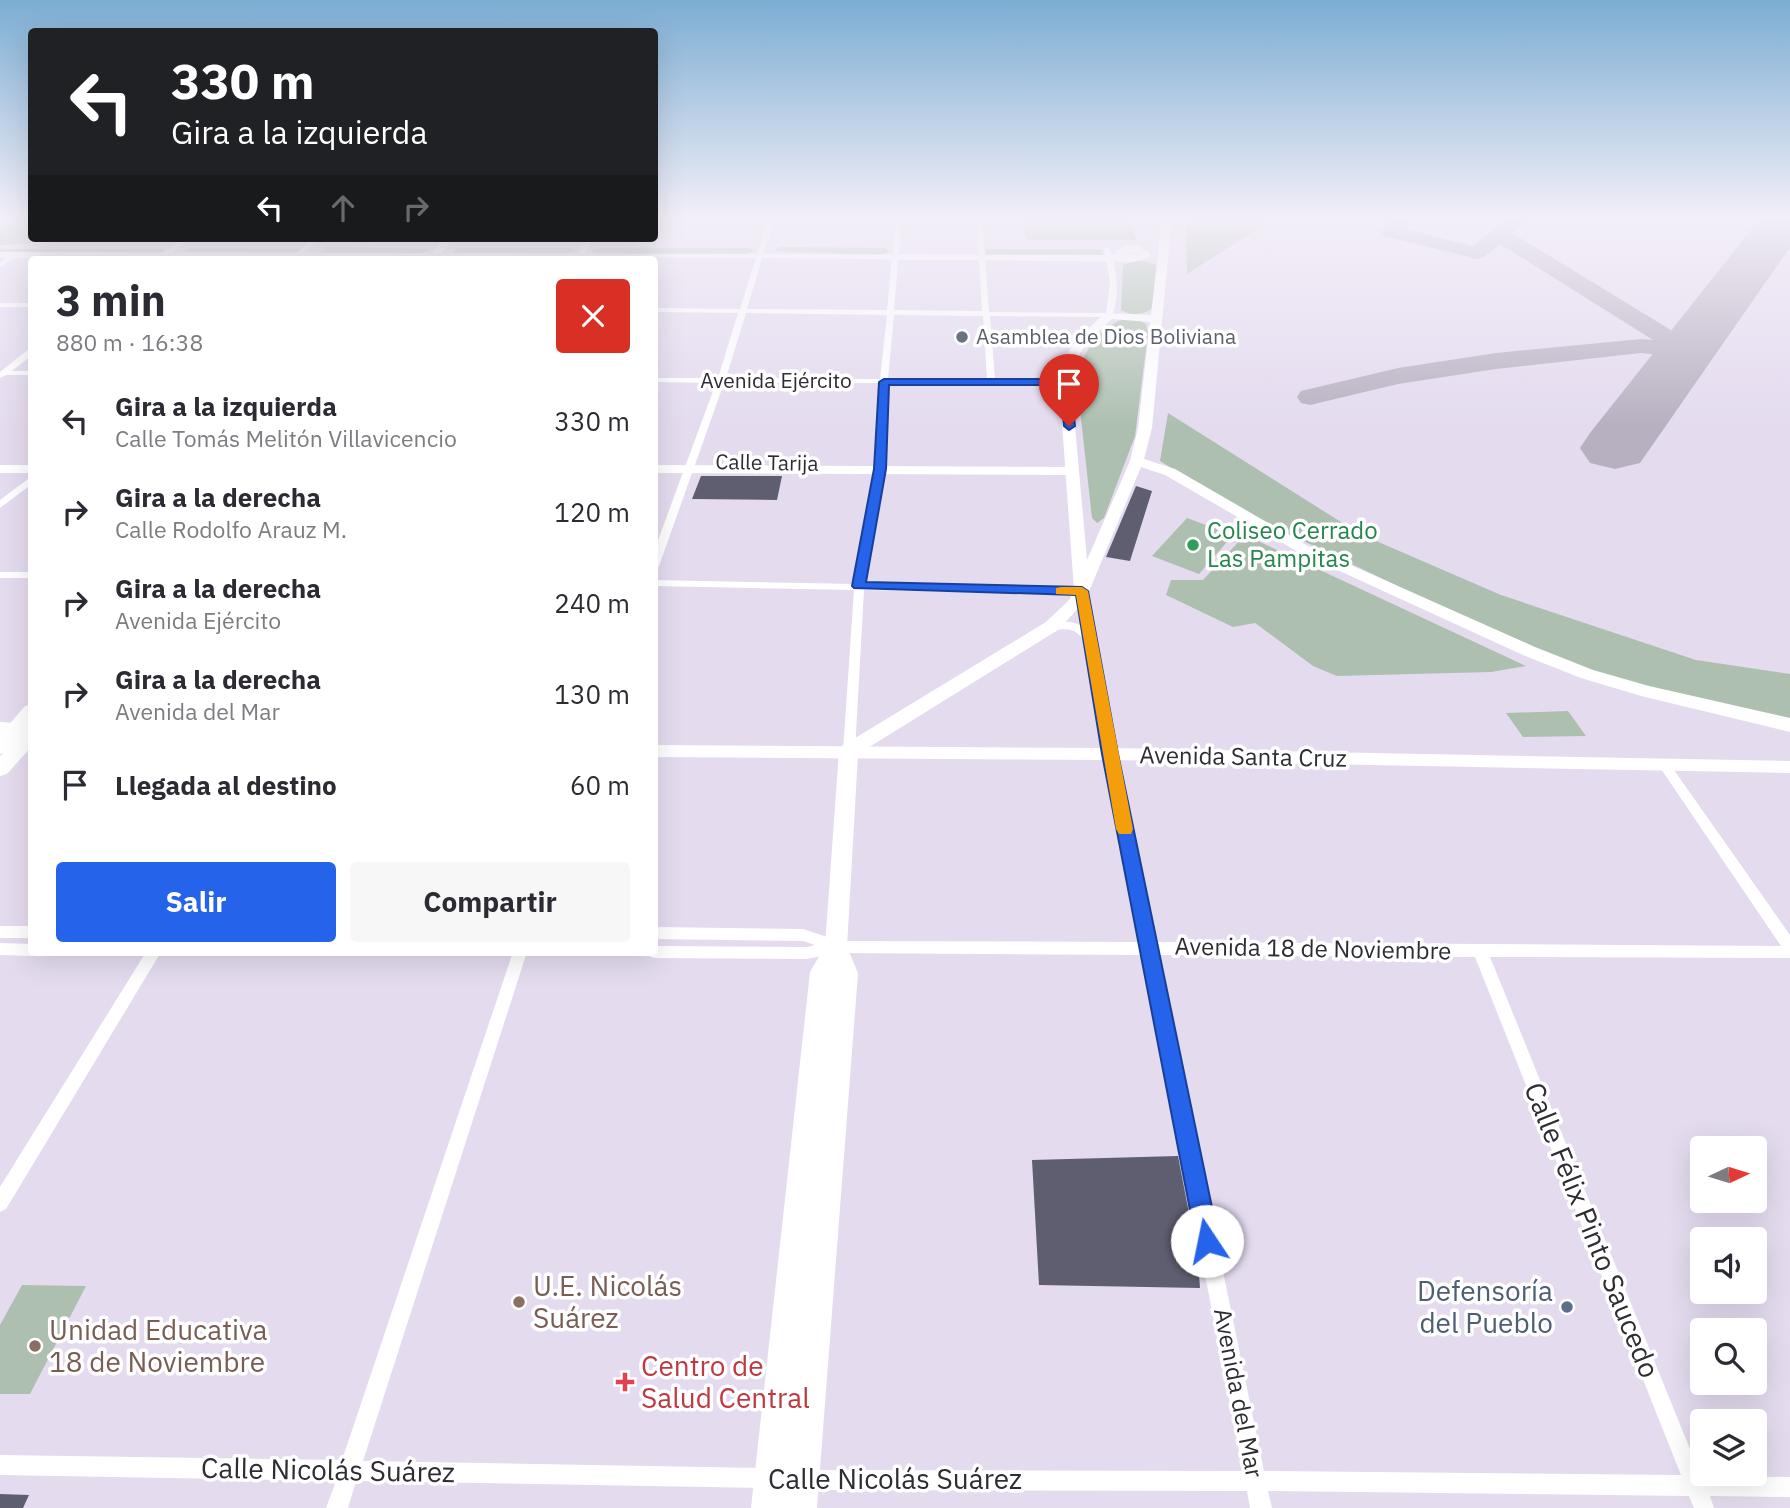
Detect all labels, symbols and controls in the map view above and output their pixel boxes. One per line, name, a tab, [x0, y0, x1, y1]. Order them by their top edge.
text: 330 m	[171, 49, 315, 112]
icon: left	[56, 56, 147, 147]
text: Gira a la izquierda	[171, 111, 428, 153]
icon: left	[251, 189, 289, 227]
icon: ahead	[324, 189, 362, 227]
icon: right	[397, 189, 435, 227]
text: 3 min	[56, 273, 166, 328]
button: close	[556, 279, 630, 353]
place label: Asamblea de Dios Boliviana	[976, 322, 1236, 350]
text: 880 m · 16:38	[56, 327, 203, 357]
marker: Asamblea de Dios Boliviana	[954, 329, 970, 345]
pin	[1039, 354, 1099, 426]
icon: arrive	[1050, 365, 1088, 403]
street label: Avenida Ejército	[700, 366, 852, 394]
text: Gira a la izquierda	[115, 389, 337, 423]
icon: left	[56, 402, 94, 440]
text: 330 m	[554, 404, 630, 438]
text: Calle Tomás Melitón Villavicencio	[115, 423, 457, 453]
street label: Calle Tarija	[715, 447, 819, 477]
text: Gira a la derecha	[115, 480, 321, 514]
icon: right	[56, 493, 94, 531]
text: 120 m	[554, 495, 630, 529]
text: Calle Rodolfo Arauz M.	[115, 514, 347, 544]
place label: Coliseo Cerrado Las Pampitas	[1207, 514, 1378, 574]
marker: Coliseo Cerrado Las Pampitas	[1185, 537, 1201, 553]
text: Gira a la derecha	[115, 571, 321, 605]
icon: right	[56, 584, 94, 622]
text: 240 m	[554, 586, 630, 620]
text: Avenida Ejército	[115, 605, 281, 635]
text: Gira a la derecha	[115, 662, 321, 696]
icon: right	[56, 675, 94, 713]
text: 130 m	[554, 677, 630, 711]
text: Avenida del Mar	[115, 696, 280, 726]
street label: Avenida Santa Cruz	[1139, 738, 1347, 774]
icon: arrive	[56, 766, 94, 804]
text: Llegada al destino	[115, 768, 337, 802]
text: 60 m	[570, 768, 630, 802]
button: Salir	[56, 862, 336, 942]
button: Compartir	[350, 862, 630, 942]
street label: Avenida 18 de Noviembre	[1174, 930, 1452, 966]
street label: Calle Félix Pinto Saucedo	[1516, 1077, 1669, 1383]
north arrow	[1690, 1136, 1768, 1213]
map controls	[1690, 1136, 1767, 1486]
position arrow	[1170, 1204, 1244, 1278]
button: sound	[1690, 1227, 1767, 1304]
place label: U.E. Nicolás Suárez	[533, 1267, 682, 1336]
place label: Defensoría del Pueblo	[1417, 1272, 1553, 1341]
marker: U.E. Nicolás Suárez	[511, 1294, 527, 1310]
marker: Defensoría del Pueblo	[1559, 1299, 1575, 1315]
street label: Avenida del Mar	[1207, 1305, 1271, 1481]
place label: Unidad Educativa 18 de Noviembre	[49, 1311, 268, 1380]
button: search	[1690, 1318, 1767, 1395]
marker: Unidad Educativa 18 de Noviembre	[27, 1338, 43, 1354]
place label: Centro de Salud Central	[641, 1347, 810, 1416]
marker: Centro de Salud Central	[615, 1372, 635, 1392]
button: layers	[1690, 1409, 1767, 1486]
street label: Calle Nicolás Suárez	[201, 1449, 455, 1490]
street label: Calle Nicolás Suárez	[768, 1460, 1022, 1497]

